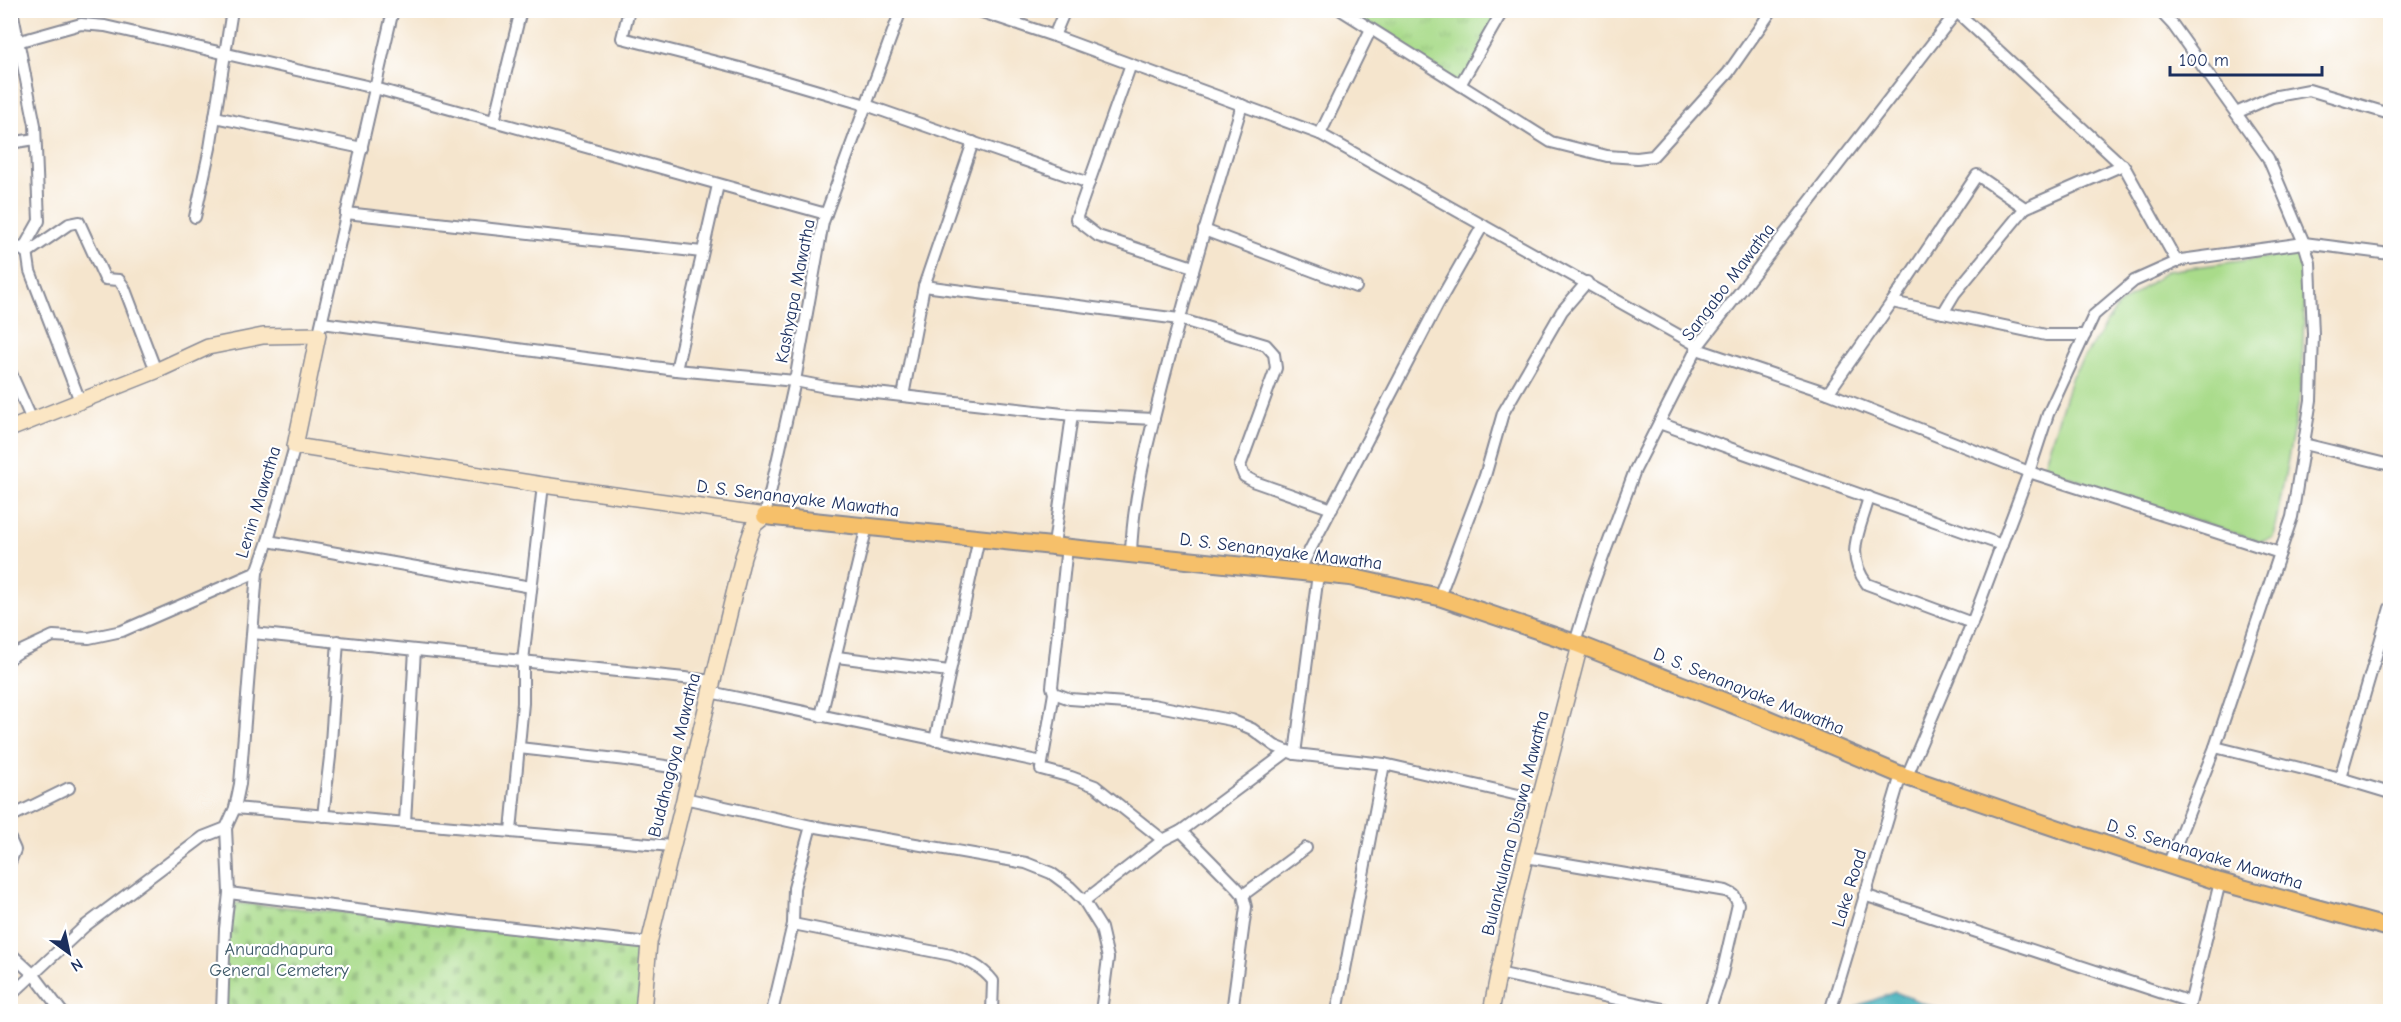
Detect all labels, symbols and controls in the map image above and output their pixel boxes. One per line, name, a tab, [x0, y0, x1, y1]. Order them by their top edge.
scale bar	[2170, 39, 2322, 77]
text: 100 m	[2179, 50, 2229, 71]
street label: Kashyapa Mawatha	[771, 217, 820, 365]
street label: Sangabo Mawatha	[1677, 220, 1779, 345]
street label: Lenin Mawatha	[231, 444, 285, 561]
street label: D. S. Senanayake Mawatha	[695, 476, 901, 521]
street label: D. S. Senanayake Mawatha	[1178, 529, 1384, 574]
street label: D. S. Senanayake Mawatha	[1650, 643, 1847, 739]
street label: Buddhagaya Mawatha	[644, 671, 705, 839]
street label: Bulankulama Disawa Mawatha	[1477, 709, 1554, 938]
street label: D. S. Senanayake Mawatha	[2104, 815, 2306, 894]
street label: Lake Road	[1828, 847, 1871, 930]
north arrow	[39, 923, 99, 983]
park label: Anuradhapura General Cemetery	[209, 939, 350, 981]
text: N	[67, 954, 86, 975]

